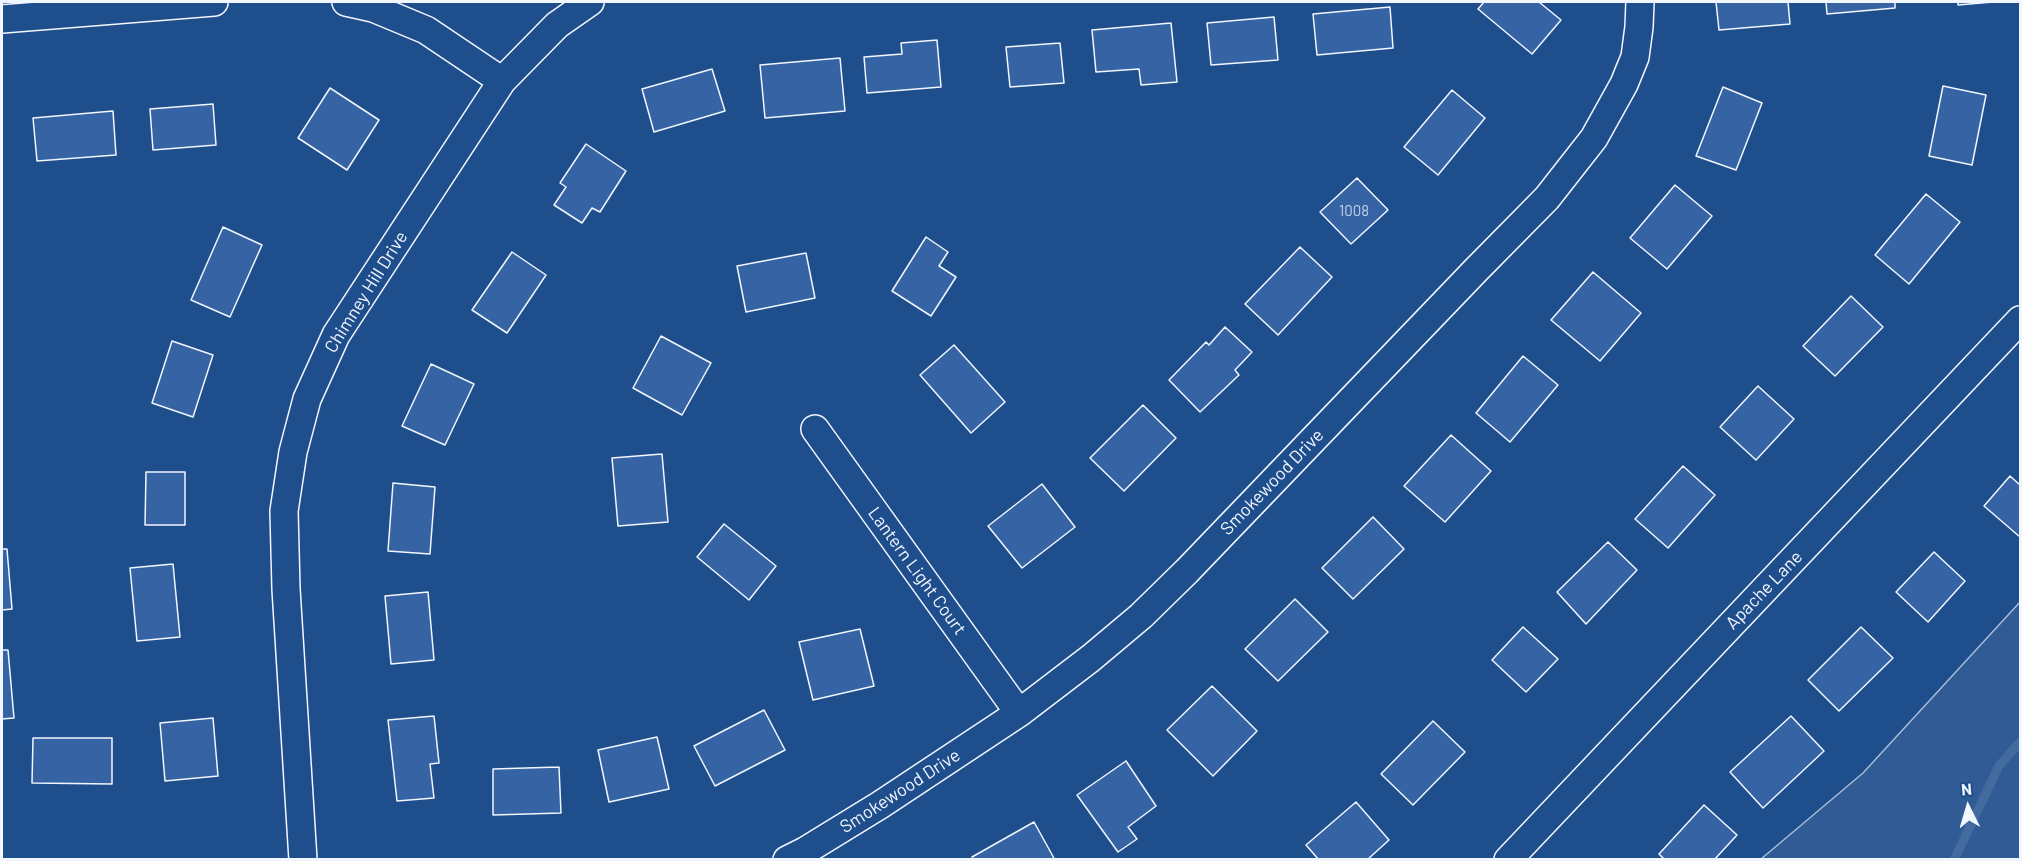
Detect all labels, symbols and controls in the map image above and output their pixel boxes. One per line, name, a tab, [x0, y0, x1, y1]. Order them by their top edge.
house number: 1008	[1339, 202, 1369, 220]
street label: Chimney Hill Drive	[320, 227, 412, 357]
street label: Smokewood Drive	[1216, 425, 1328, 539]
street label: Lantern Light Court	[863, 503, 971, 639]
street label: Apache Lane	[1721, 546, 1807, 634]
street label: Smokewood Drive	[836, 744, 964, 838]
north arrow	[1938, 777, 1998, 837]
text: N	[1960, 779, 1973, 798]

